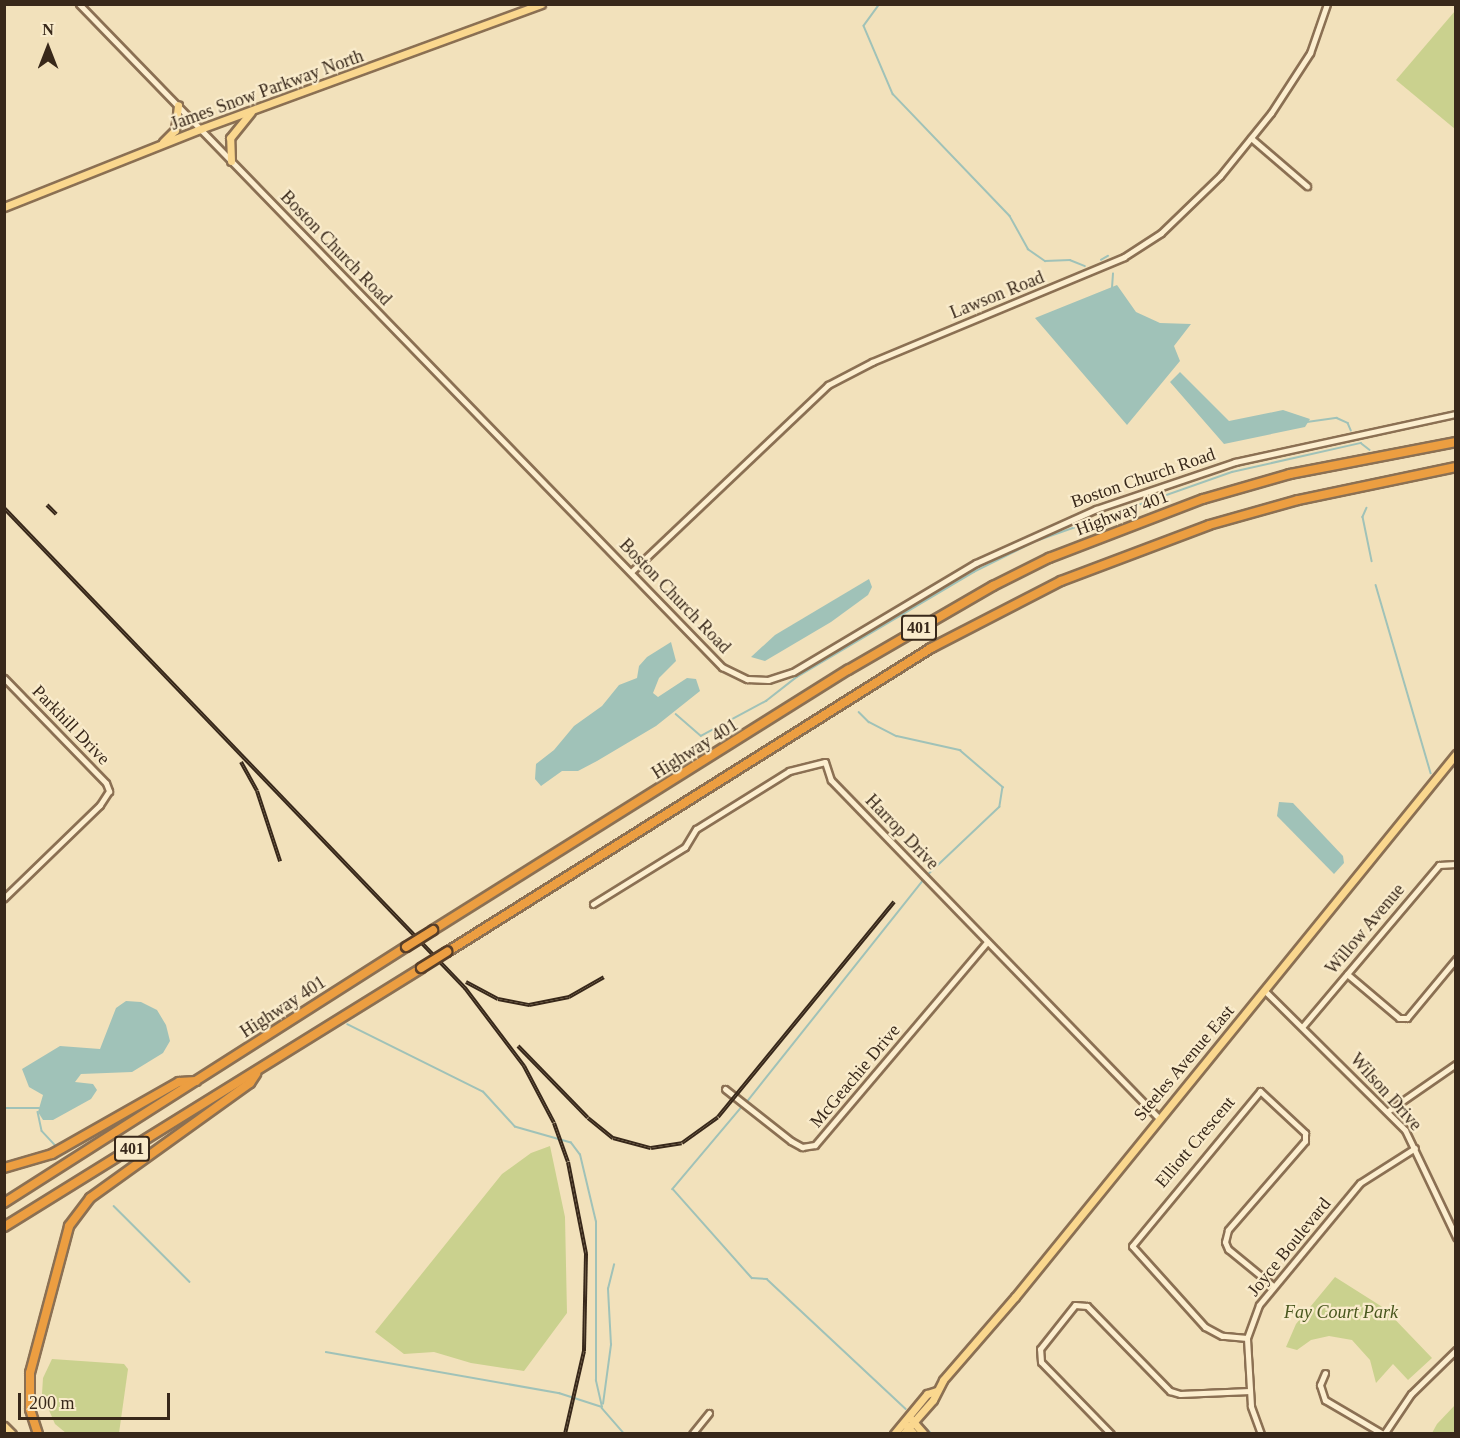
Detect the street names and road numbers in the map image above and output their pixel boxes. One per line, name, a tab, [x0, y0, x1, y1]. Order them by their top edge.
street label: James Snow Parkway North	[168, 45, 366, 135]
street label: Boston Church Road	[276, 186, 396, 310]
street label: Lawson Road	[947, 266, 1047, 324]
street label: Boston Church Road	[1068, 443, 1218, 513]
street label: Highway 401	[1073, 485, 1171, 541]
street label: Boston Church Road	[615, 534, 735, 658]
road number: 401	[901, 615, 937, 641]
street label: Parkhill Drive	[28, 681, 114, 769]
street label: Highway 401	[648, 714, 742, 784]
street label: Harrop Drive	[861, 790, 943, 874]
street label: Willow Avenue	[1321, 879, 1409, 979]
street label: Highway 401	[236, 971, 330, 1043]
street label: Steeles Avenue East	[1129, 1000, 1239, 1126]
street label: McGeachie Drive	[805, 1020, 905, 1132]
street label: Wilson Drive	[1346, 1049, 1426, 1135]
street label: Elliott Crescent	[1151, 1092, 1239, 1192]
road number: 401	[114, 1136, 150, 1162]
street label: Joyce Boulevard	[1243, 1193, 1335, 1301]

